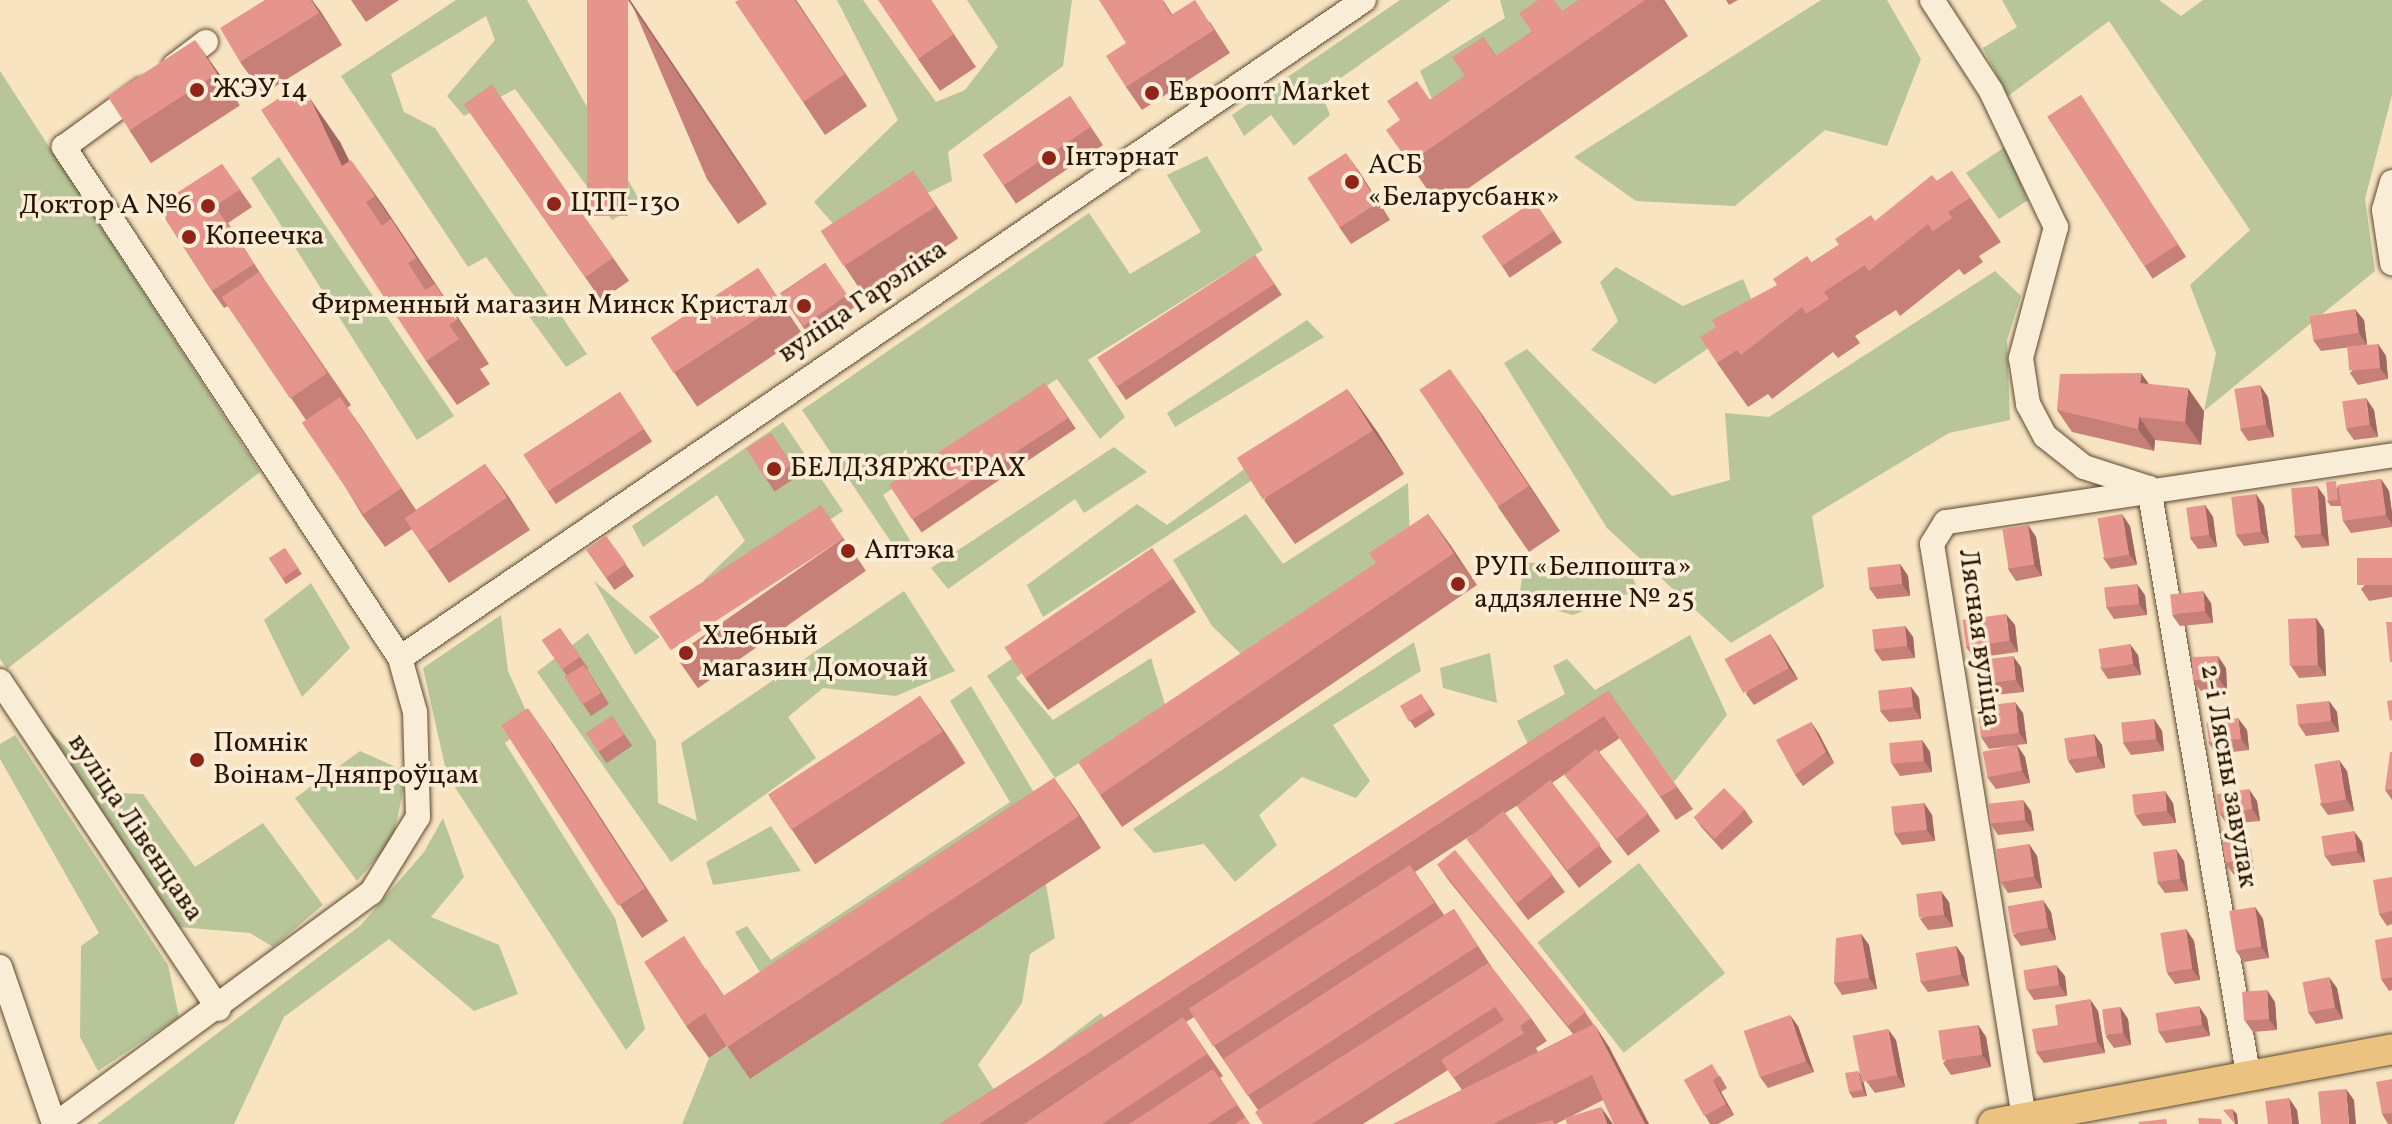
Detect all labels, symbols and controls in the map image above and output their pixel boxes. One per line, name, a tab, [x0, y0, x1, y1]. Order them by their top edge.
place label: ЖЭУ 14	[213, 73, 309, 107]
place label: Евроопт Market	[1168, 76, 1370, 110]
marker: ЖЭУ 14	[188, 81, 206, 99]
marker: Евроопт Market	[1143, 84, 1161, 102]
place label: Інтэрнат	[1065, 141, 1178, 175]
marker: Інтэрнат	[1040, 149, 1058, 167]
place label: АСБ «Беларусбанк»	[1368, 149, 1560, 215]
marker: АСБ «Беларусбанк»	[1343, 173, 1361, 191]
place label: ЦТП-130	[570, 187, 680, 221]
place label: Доктор А №6	[19, 189, 192, 223]
marker: ЦТП-130	[545, 195, 563, 213]
marker: Доктор А №6	[199, 197, 217, 215]
place label: Копеечка	[205, 220, 325, 254]
marker: Копеечка	[180, 228, 198, 246]
street label: вуліца Гарэліка	[772, 233, 954, 371]
place label: Фирменный магазин Минск Кристал	[311, 289, 788, 323]
marker: Фирменный магазин Минск Кристал	[795, 297, 813, 315]
place label: БЕЛДЗЯРЖСТРАХ	[790, 452, 1026, 486]
marker: БЕЛДЗЯРЖСТРАХ	[765, 460, 783, 478]
place label: Аптэка	[864, 534, 956, 568]
marker: Аптэка	[839, 542, 857, 560]
street label: Лясная вуліца	[1950, 547, 2008, 729]
place label: РУП «Белпошта» аддзяленне № 25	[1474, 551, 1695, 617]
marker: РУП «Белпошта» аддзяленне № 25	[1449, 575, 1467, 593]
place label: Хлебный магазин Домочай	[702, 620, 928, 686]
marker: Хлебный магазин Домочай	[677, 644, 695, 662]
street label: 2-і Лясны завулак	[2192, 661, 2264, 891]
place label: Помнік Воінам-Дняпроўцам	[213, 727, 479, 793]
street label: вуліца Лівенцава	[60, 728, 210, 928]
marker: Помнік Воінам-Дняпроўцам	[188, 751, 206, 769]

